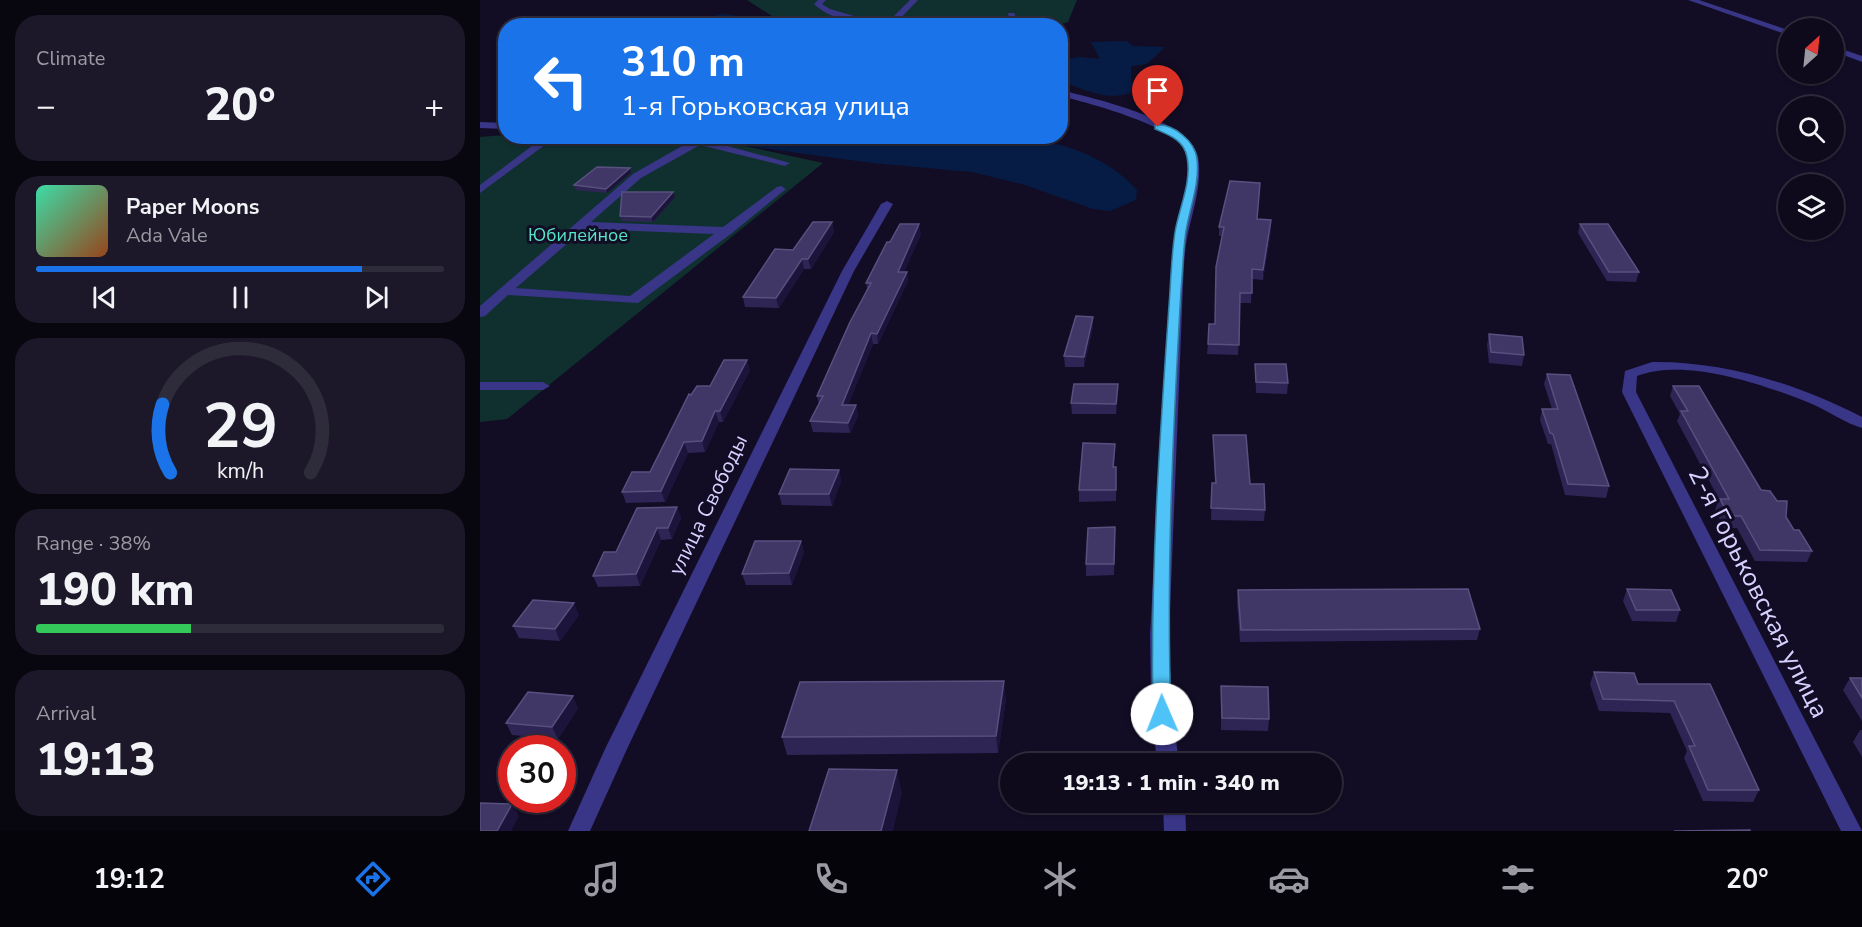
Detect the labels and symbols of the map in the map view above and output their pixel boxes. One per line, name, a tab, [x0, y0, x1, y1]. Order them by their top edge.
north arrow	[1778, 18, 1844, 84]
pin	[1132, 65, 1183, 127]
park label: Юбилейное	[528, 223, 628, 247]
street label: улица Свободы	[662, 430, 754, 580]
street label: 2-я Горьковская улица	[1680, 460, 1837, 724]
position arrow	[1130, 682, 1194, 746]
speed limit sign: 30	[498, 735, 576, 813]

